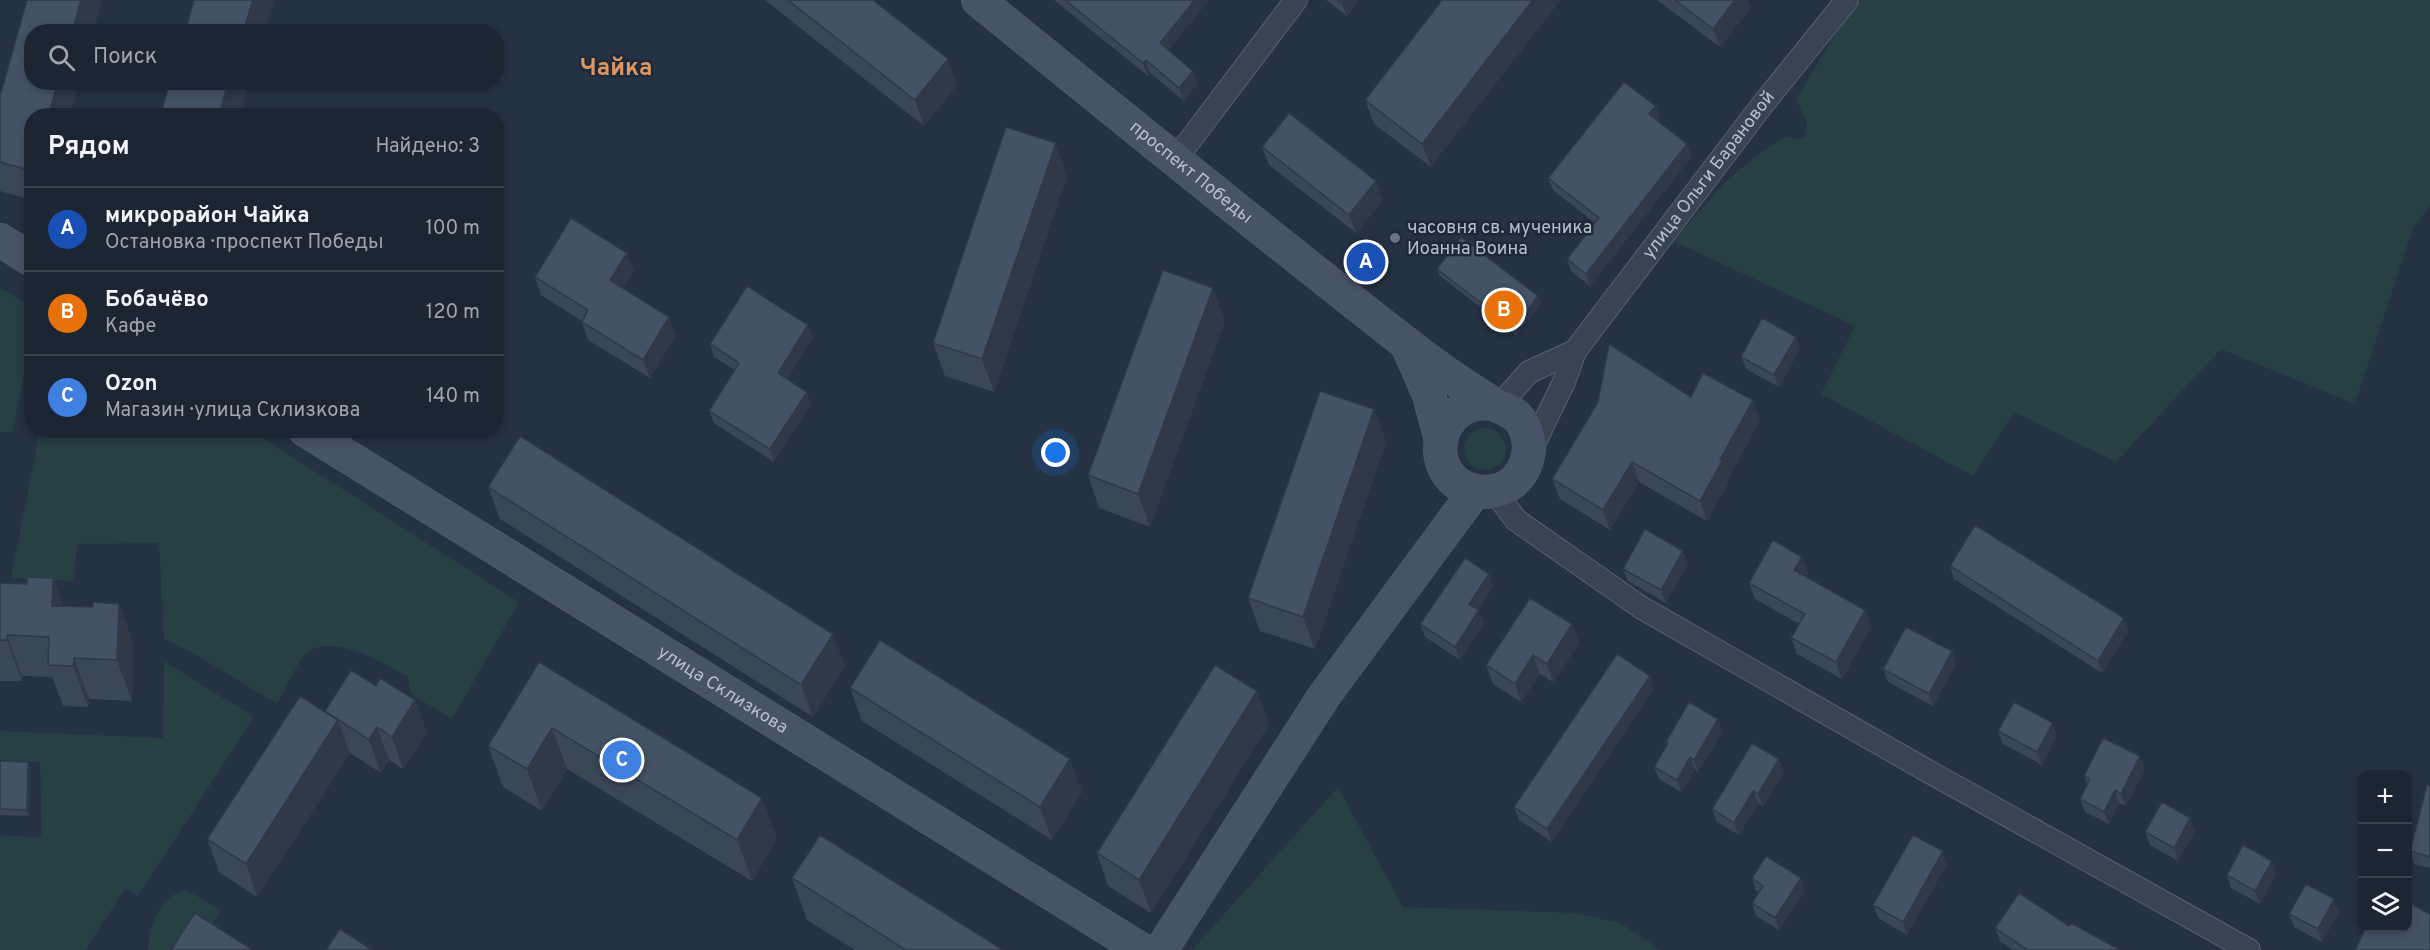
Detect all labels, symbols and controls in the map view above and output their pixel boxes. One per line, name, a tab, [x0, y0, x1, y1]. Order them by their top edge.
search box	[24, 24, 504, 90]
icon: search	[45, 41, 78, 74]
text: Поиск	[93, 44, 157, 71]
district label: Чайка	[580, 54, 652, 84]
street label: улица Ольги Барановой	[1638, 86, 1780, 264]
street label: проспект Победы	[1125, 116, 1257, 229]
text: Рядом	[48, 131, 130, 164]
text: Найдено: 3	[376, 134, 480, 160]
text: микрорайон Чайка	[105, 203, 310, 230]
text: A	[60, 216, 75, 242]
text: 100 m	[425, 216, 480, 242]
place label: часовня св. мученика Иоанна Воина	[1407, 217, 1592, 261]
text: Остановка · проспект Победы	[105, 230, 384, 256]
marker: часовня св. мученика Иоанна Воина	[1388, 231, 1402, 245]
pin: A	[1346, 240, 1386, 284]
text: Бобачёво	[105, 287, 209, 314]
pin: B	[1484, 288, 1524, 332]
text: B	[61, 300, 74, 326]
text: 120 m	[426, 300, 480, 326]
text: Кафе	[105, 314, 156, 340]
text: Ozon	[105, 371, 158, 398]
text: C	[61, 384, 74, 410]
text: 140 m	[426, 384, 480, 410]
text: Магазин · улица Склизкова	[105, 398, 360, 424]
your location	[1041, 438, 1070, 467]
street label: улица Склизкова	[653, 641, 792, 739]
pin: C	[602, 738, 642, 783]
map controls	[2358, 770, 2412, 932]
button: +	[2358, 770, 2412, 824]
button: −	[2358, 824, 2412, 878]
button: layers	[2358, 878, 2412, 932]

